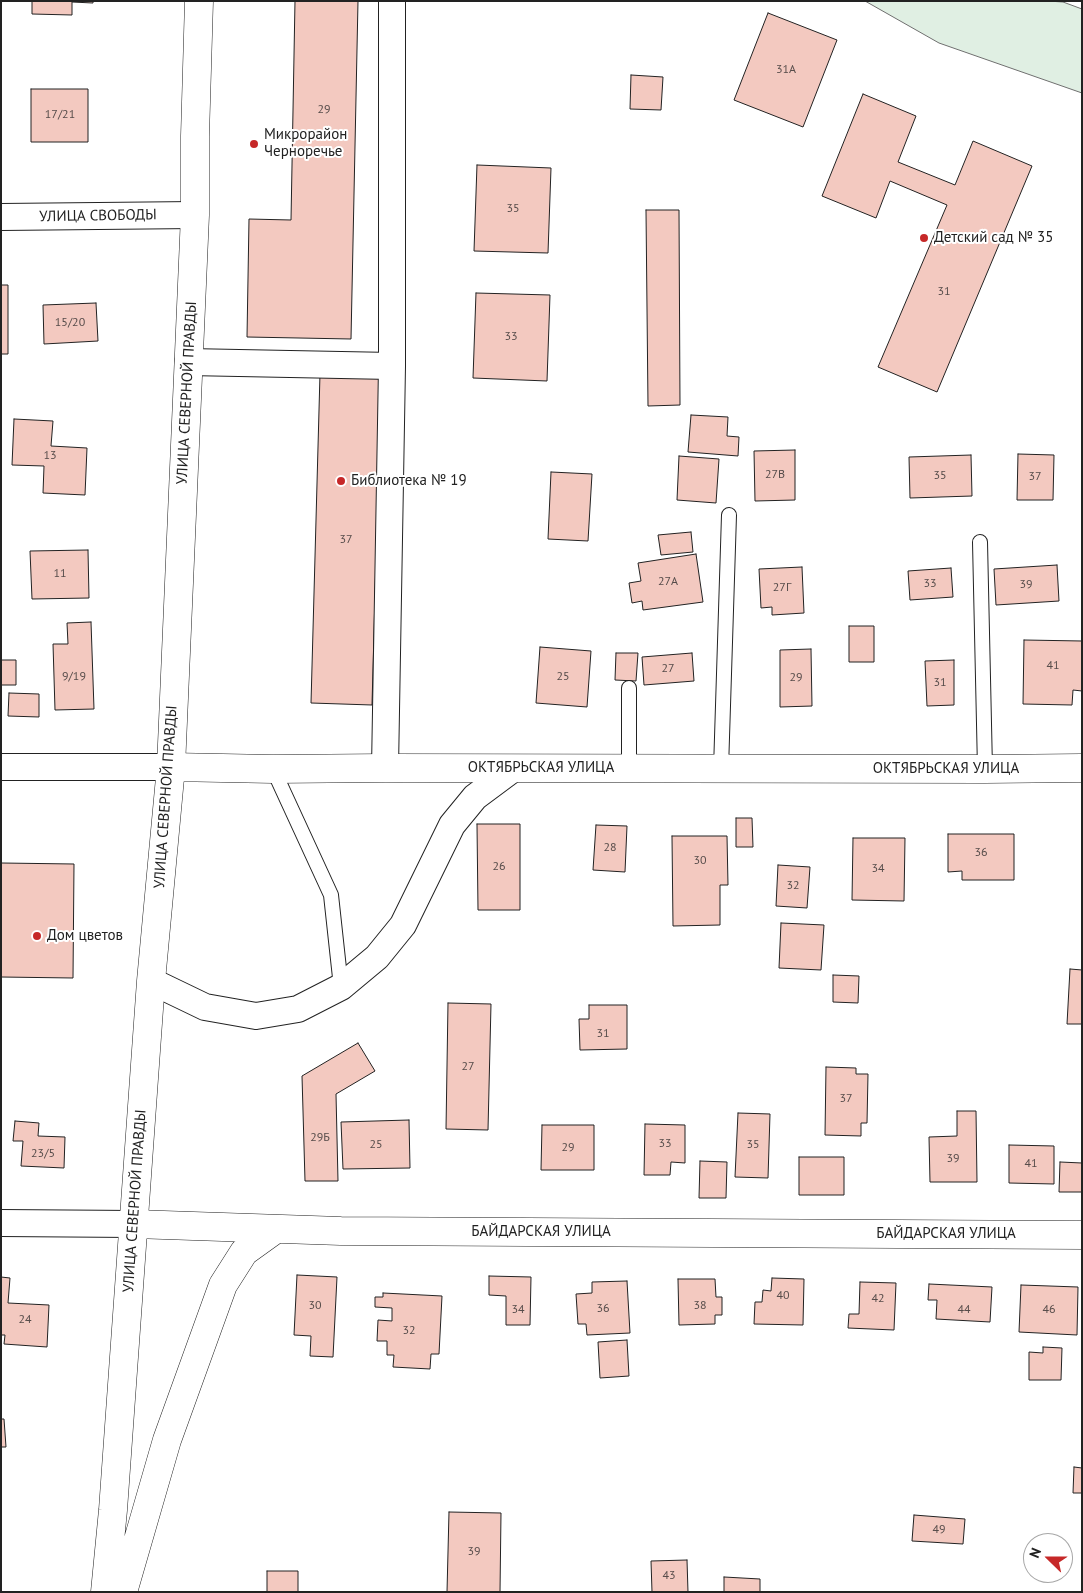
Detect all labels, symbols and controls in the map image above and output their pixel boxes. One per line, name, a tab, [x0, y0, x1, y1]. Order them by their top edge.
house number: 31А	[776, 63, 796, 77]
house number: 29	[317, 103, 331, 117]
house number: 17/21	[45, 108, 75, 122]
place label: Микрорайон Черноречье	[264, 126, 347, 161]
marker: Микрорайон Черноречье	[248, 138, 260, 150]
house number: 35	[506, 202, 520, 216]
street label: УЛИЦА СВОБОДЫ	[39, 206, 157, 226]
place label: Детский сад № 35	[934, 229, 1053, 247]
marker: Детский сад № 35	[918, 232, 930, 244]
house number: 31	[937, 285, 951, 299]
street label: УЛИЦА СЕВЕРНОЙ ПРАВДЫ	[173, 301, 201, 485]
house number: 15/20	[55, 316, 85, 330]
house number: 33	[504, 330, 518, 344]
house number: 13	[43, 449, 57, 463]
house number: 27В	[765, 468, 785, 482]
house number: 35	[933, 469, 947, 483]
house number: 37	[1028, 470, 1042, 484]
place label: Библиотека № 19	[351, 472, 467, 490]
marker: Библиотека № 19	[335, 475, 347, 487]
house number: 37	[339, 533, 353, 547]
house number: 11	[53, 567, 67, 581]
house number: 27А	[658, 575, 678, 589]
house number: 33	[923, 577, 937, 591]
house number: 39	[1019, 578, 1033, 592]
house number: 27Г	[773, 581, 791, 595]
house number: 41	[1046, 659, 1060, 673]
house number: 27	[661, 662, 675, 676]
house number: 9/19	[62, 670, 86, 684]
house number: 25	[556, 670, 570, 684]
house number: 29	[789, 671, 803, 685]
house number: 31	[933, 676, 947, 690]
street label: УЛИЦА СЕВЕРНОЙ ПРАВДЫ	[151, 705, 181, 889]
street label: ОКТЯБРЬСКАЯ УЛИЦА	[468, 759, 614, 777]
street label: ОКТЯБРЬСКАЯ УЛИЦА	[873, 760, 1019, 778]
house number: 28	[603, 841, 617, 855]
house number: 36	[974, 846, 988, 860]
house number: 30	[693, 854, 707, 868]
house number: 26	[492, 860, 506, 874]
house number: 34	[871, 862, 885, 876]
house number: 32	[786, 879, 800, 893]
place label: Дом цветов	[47, 927, 123, 945]
marker: Дом цветов	[31, 930, 43, 942]
house number: 31	[596, 1027, 610, 1041]
house number: 27	[461, 1060, 475, 1074]
house number: 37	[839, 1092, 853, 1106]
street label: УЛИЦА СЕВЕРНОЙ ПРАВДЫ	[120, 1109, 150, 1293]
house number: 29Б	[310, 1131, 330, 1145]
house number: 33	[658, 1137, 672, 1151]
house number: 25	[369, 1138, 383, 1152]
house number: 35	[746, 1138, 760, 1152]
house number: 29	[561, 1141, 575, 1155]
house number: 23/5	[31, 1147, 55, 1161]
house number: 39	[946, 1152, 960, 1166]
house number: 41	[1024, 1157, 1038, 1171]
street label: БАЙДАРСКАЯ УЛИЦА	[471, 1223, 611, 1241]
street label: БАЙДАРСКАЯ УЛИЦА	[876, 1225, 1016, 1243]
house number: 40	[776, 1289, 790, 1303]
house number: 42	[871, 1292, 885, 1306]
house number: 30	[308, 1299, 322, 1313]
house number: 38	[693, 1299, 707, 1313]
house number: 36	[596, 1302, 610, 1316]
house number: 34	[511, 1303, 525, 1317]
house number: 44	[957, 1303, 971, 1317]
house number: 46	[1042, 1303, 1056, 1317]
house number: 24	[18, 1313, 32, 1327]
house number: 32	[402, 1324, 416, 1338]
house number: 49	[932, 1523, 946, 1537]
north arrow	[1023, 1533, 1073, 1583]
house number: 39	[467, 1545, 481, 1559]
text: N	[1025, 1545, 1045, 1560]
house number: 43	[662, 1569, 676, 1583]

